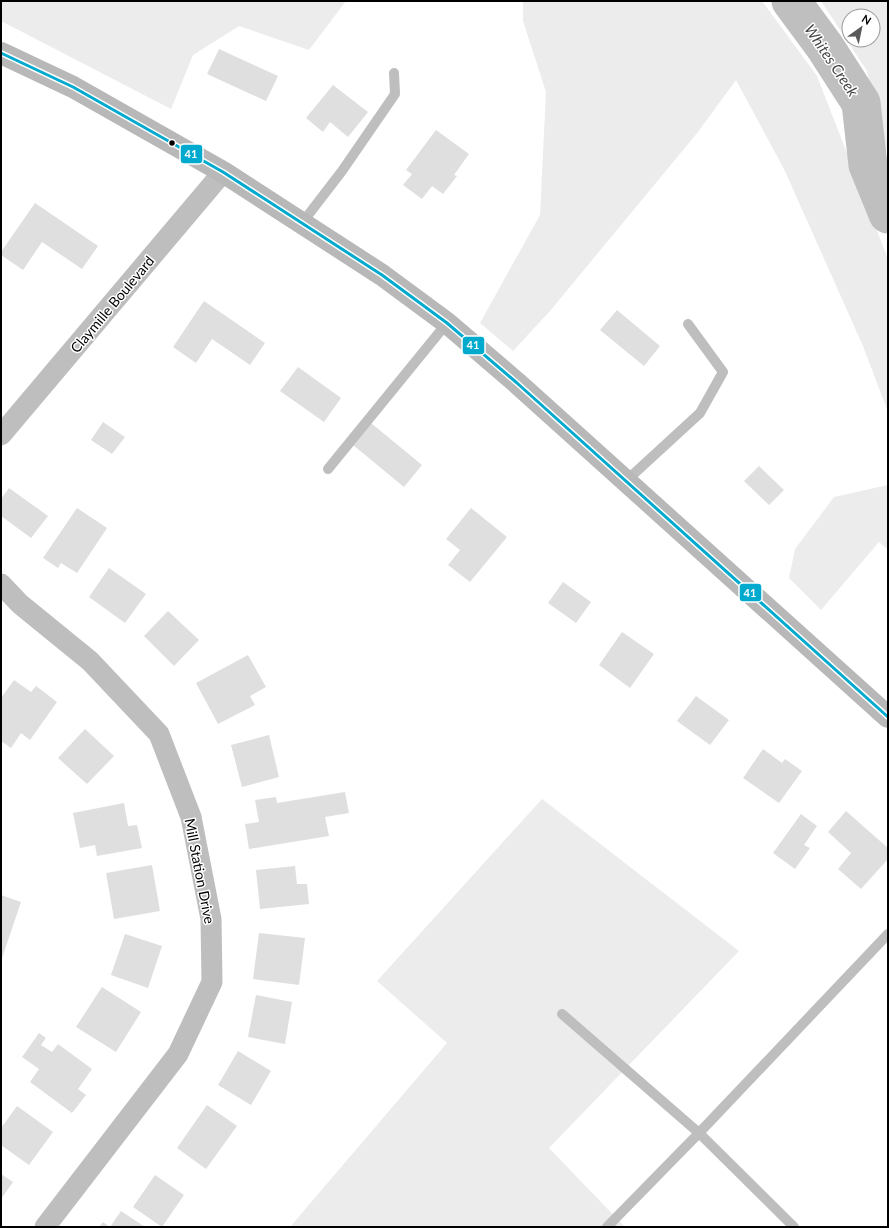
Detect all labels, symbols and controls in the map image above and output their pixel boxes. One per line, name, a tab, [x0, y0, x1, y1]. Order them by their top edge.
north arrow	[841, 8, 881, 48]
text: N	[860, 11, 874, 27]
water label: Whites Creek	[801, 21, 863, 100]
unlabelled marker	[167, 138, 177, 148]
line badge: 41	[180, 144, 203, 164]
text: 41	[185, 147, 197, 160]
street label: Claymille Boulevard	[67, 252, 157, 356]
line badge: 41	[462, 336, 485, 355]
text: 41	[467, 338, 479, 351]
line badge: 41	[739, 583, 762, 602]
text: 41	[744, 586, 756, 599]
street label: Mill Station Drive	[181, 817, 219, 925]

